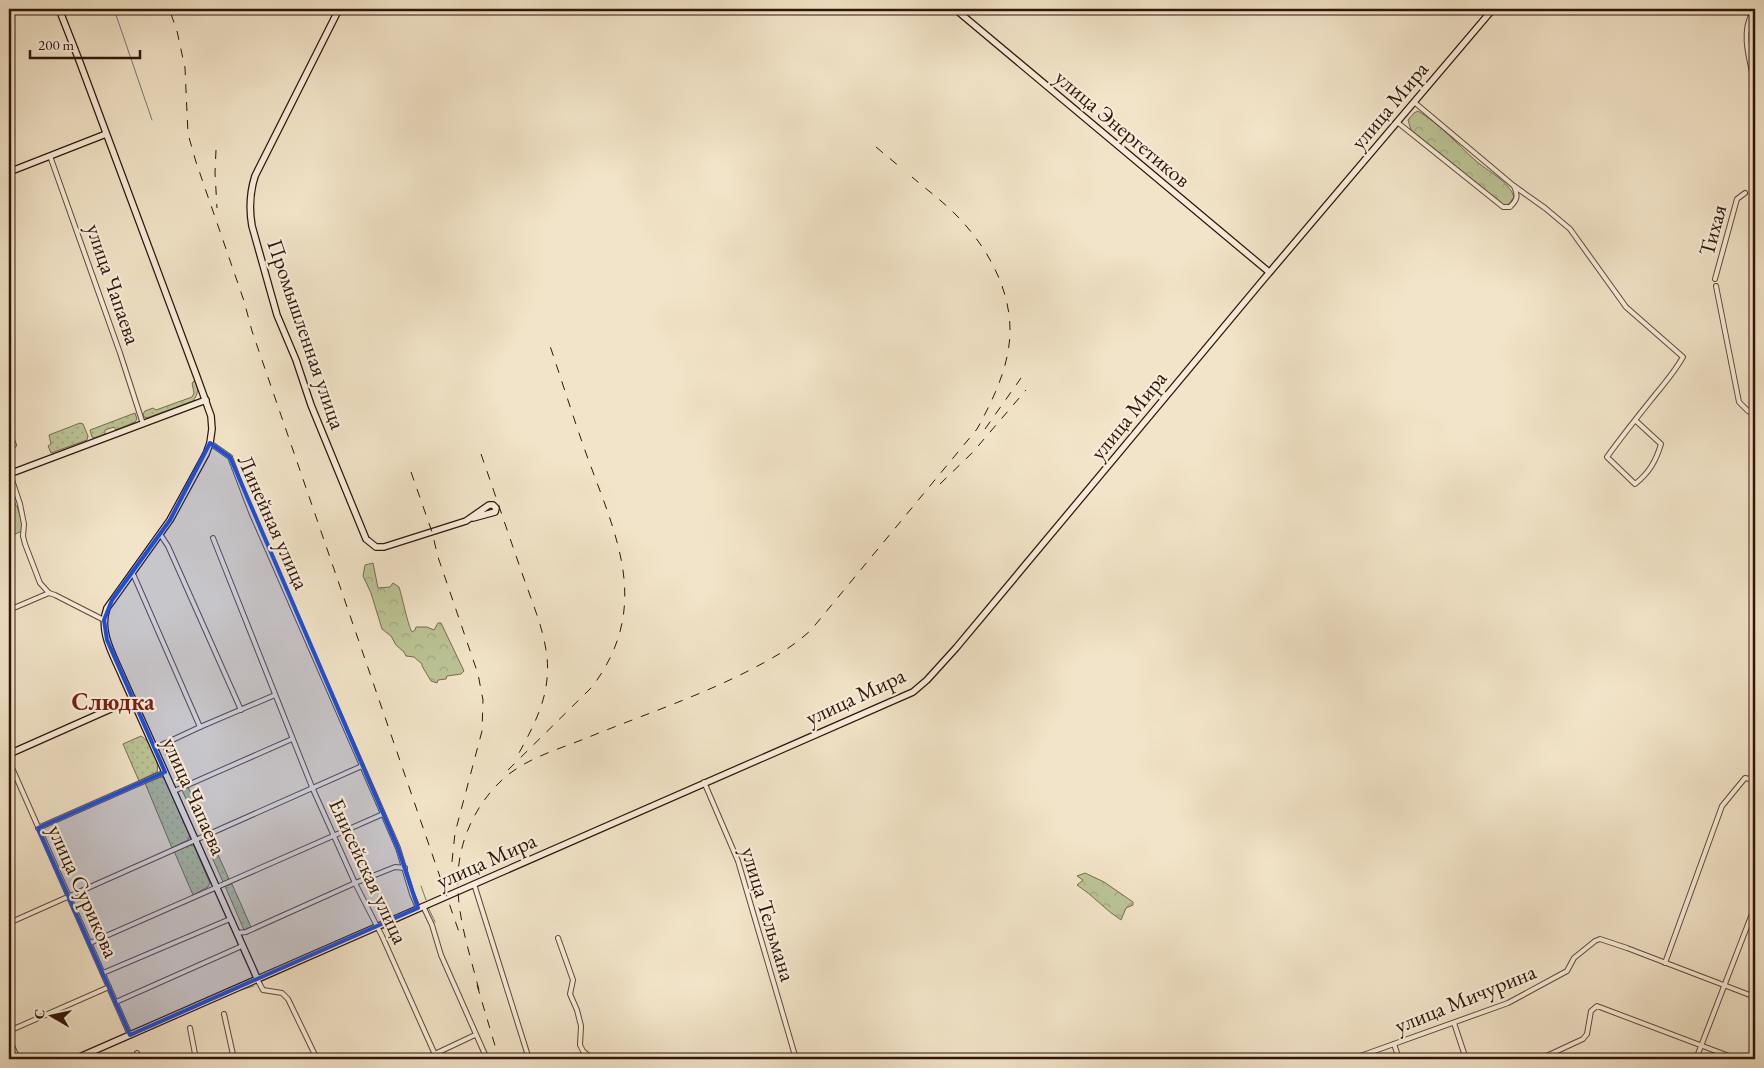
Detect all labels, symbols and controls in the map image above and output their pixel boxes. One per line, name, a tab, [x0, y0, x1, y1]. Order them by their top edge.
scale bar	[30, 28, 140, 60]
text: 200 m	[38, 35, 75, 54]
street label: улица Мира	[1344, 55, 1435, 156]
street label: улица Энергетиков	[1049, 63, 1197, 194]
street label: Тихая	[1692, 201, 1733, 259]
street label: улица Чапаева	[79, 220, 148, 349]
street label: Промышленная улица	[260, 235, 353, 433]
street label: улица Мира	[1083, 364, 1173, 466]
street label: Линейная улица	[231, 450, 316, 594]
street label: улица Мира	[801, 661, 910, 732]
district label: Слюдка	[71, 686, 155, 717]
street label: улица Чапаева	[156, 733, 234, 860]
street label: Енисейская улица	[322, 794, 415, 949]
street label: улица Сурикова	[41, 820, 126, 963]
street label: улица Мира	[431, 825, 541, 895]
street label: улица Тельмана	[734, 843, 803, 985]
street label: улица Мичурина	[1390, 957, 1540, 1040]
north arrow	[28, 990, 78, 1040]
text: С	[29, 1008, 49, 1020]

